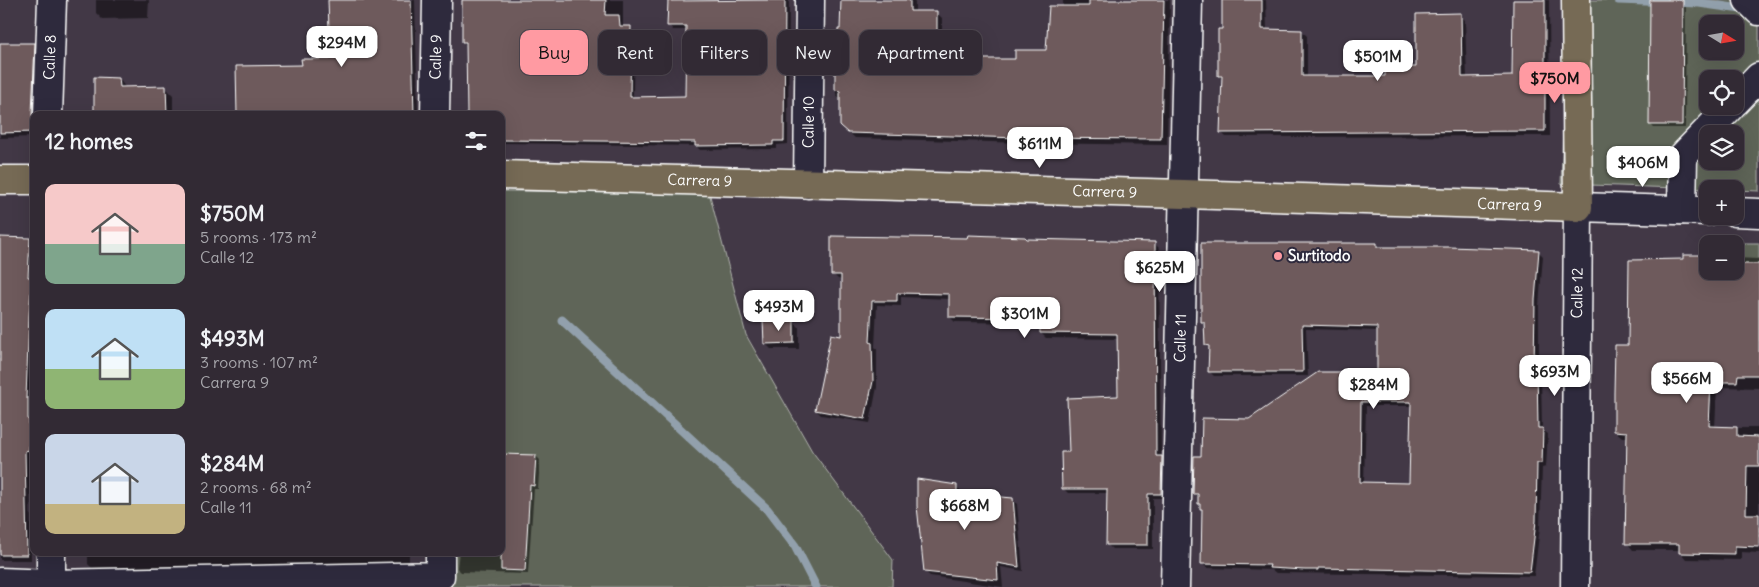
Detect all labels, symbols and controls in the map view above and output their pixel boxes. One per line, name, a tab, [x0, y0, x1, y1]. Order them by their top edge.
north arrow	[1699, 15, 1744, 60]
map controls	[1699, 15, 1744, 280]
pin: $294M	[307, 26, 377, 68]
chip: Buy	[520, 30, 588, 75]
chip: Rent	[598, 30, 672, 75]
chip: Filters	[682, 30, 767, 75]
chip: New	[777, 30, 849, 75]
chip: Apartment	[859, 30, 982, 75]
text: $294M	[317, 32, 367, 52]
street label: Calle 8	[39, 34, 60, 80]
street label: Calle 9	[426, 34, 445, 80]
pin: $501M	[1343, 39, 1413, 82]
text: $501M	[1354, 46, 1402, 66]
pin: $750M	[1520, 62, 1590, 104]
text: $750M	[1530, 68, 1580, 88]
button: locate	[1699, 70, 1744, 115]
street label: Calle 10	[798, 96, 818, 148]
button: layers	[1699, 125, 1744, 170]
pin: $611M	[1005, 126, 1075, 169]
icon: filters	[462, 127, 490, 155]
text: 12 homes	[45, 128, 133, 155]
text: $611M	[1018, 133, 1062, 153]
pin: $406M	[1608, 146, 1678, 188]
text: $406M	[1618, 152, 1668, 172]
street label: Carrera 9	[667, 170, 733, 190]
button: +	[1699, 180, 1744, 225]
street label: Carrera 9	[1072, 181, 1138, 202]
street label: Carrera 9	[1477, 194, 1542, 215]
text: $750M	[200, 200, 265, 227]
icon: home	[85, 204, 145, 264]
text: 5 rooms · 173 m²	[200, 227, 317, 247]
button: −	[1699, 235, 1744, 280]
place label: Surtitodo	[1288, 246, 1351, 265]
text: Calle 12	[200, 247, 254, 267]
pin: $625M	[1125, 250, 1195, 293]
marker: Surtitodo	[1272, 250, 1284, 262]
text: $625M	[1135, 257, 1185, 277]
street label: Calle 12	[1567, 267, 1587, 319]
pin: $493M	[744, 290, 814, 332]
text: $493M	[754, 296, 804, 316]
pin: $301M	[990, 296, 1060, 339]
text: $301M	[1001, 303, 1049, 323]
street label: Calle 11	[1170, 313, 1190, 363]
text: $493M	[200, 325, 265, 352]
icon: home	[85, 329, 145, 389]
text: 3 rooms · 107 m²	[200, 352, 318, 372]
pin: $693M	[1520, 354, 1590, 397]
text: $693M	[1530, 361, 1580, 381]
pin: $566M	[1652, 362, 1722, 404]
pin: $284M	[1339, 368, 1409, 410]
text: $566M	[1662, 368, 1712, 388]
text: Carrera 9	[200, 372, 269, 392]
text: $284M	[1349, 374, 1399, 394]
text: $284M	[200, 450, 264, 477]
icon: home	[85, 454, 145, 514]
text: 2 rooms · 68 m²	[200, 477, 312, 497]
pin: $668M	[930, 488, 1000, 531]
text: $668M	[940, 495, 990, 515]
text: Calle 11	[200, 497, 252, 517]

